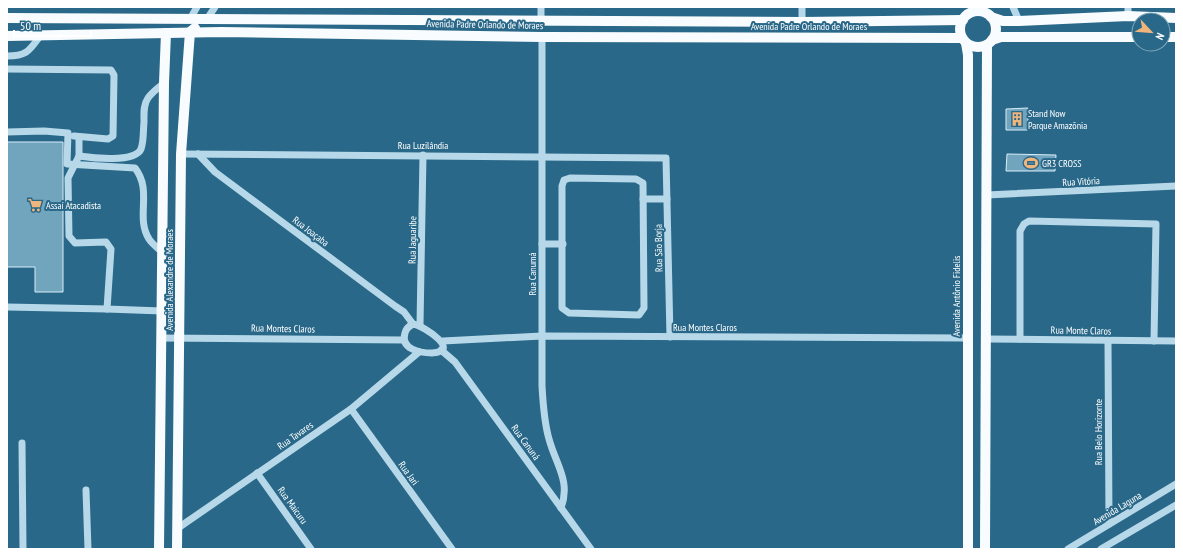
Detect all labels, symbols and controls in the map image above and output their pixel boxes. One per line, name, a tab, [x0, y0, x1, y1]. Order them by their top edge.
scale bar	[14, 12, 91, 38]
north arrow	[1131, 12, 1171, 52]
street label: Avenida Padre Orlando de Moraes	[427, 17, 544, 32]
text: 50 m	[20, 18, 41, 33]
street label: Avenida Padre Orlando de Moraes	[751, 20, 868, 33]
text: N	[1152, 31, 1168, 42]
place label: Stand Now Parque Amazõnia	[1028, 107, 1087, 132]
building icon: Stand Now Parque Amazõnia	[1009, 111, 1025, 127]
street label: Rua Luzilândia	[398, 139, 448, 152]
sports icon: GR3 CROSS	[1023, 155, 1039, 171]
place label: GR3 CROSS	[1042, 157, 1082, 170]
street label: Rua Vitória	[1062, 174, 1100, 189]
supermarket icon: Assaí Atacadista	[27, 197, 43, 213]
place label: Assaí Atacadista	[46, 199, 101, 212]
street label: Rua Joaçaba	[290, 214, 331, 249]
street label: Rua Jaguaribe	[406, 216, 419, 264]
street label: Rua São Borja	[652, 224, 665, 272]
street label: Avenida Alexandre de Moraes	[163, 229, 176, 331]
street label: Rua Canumá	[526, 253, 539, 295]
street label: Avenida Antônio Fidelis	[950, 255, 963, 336]
street label: Rua Montes Claros	[251, 321, 316, 336]
street label: Rua Montes Claros	[673, 321, 738, 334]
street label: Rua Monte Claros	[1051, 323, 1112, 338]
street label: Rua Belo Horizonte	[1092, 399, 1105, 465]
street label: Rua Tavares	[275, 418, 316, 452]
street label: Rua Canuná	[508, 422, 543, 463]
street label: Rua Jari	[396, 459, 422, 488]
street label: Rua Maicuru	[275, 484, 310, 526]
street label: Avenida Laguna	[1091, 489, 1144, 528]

